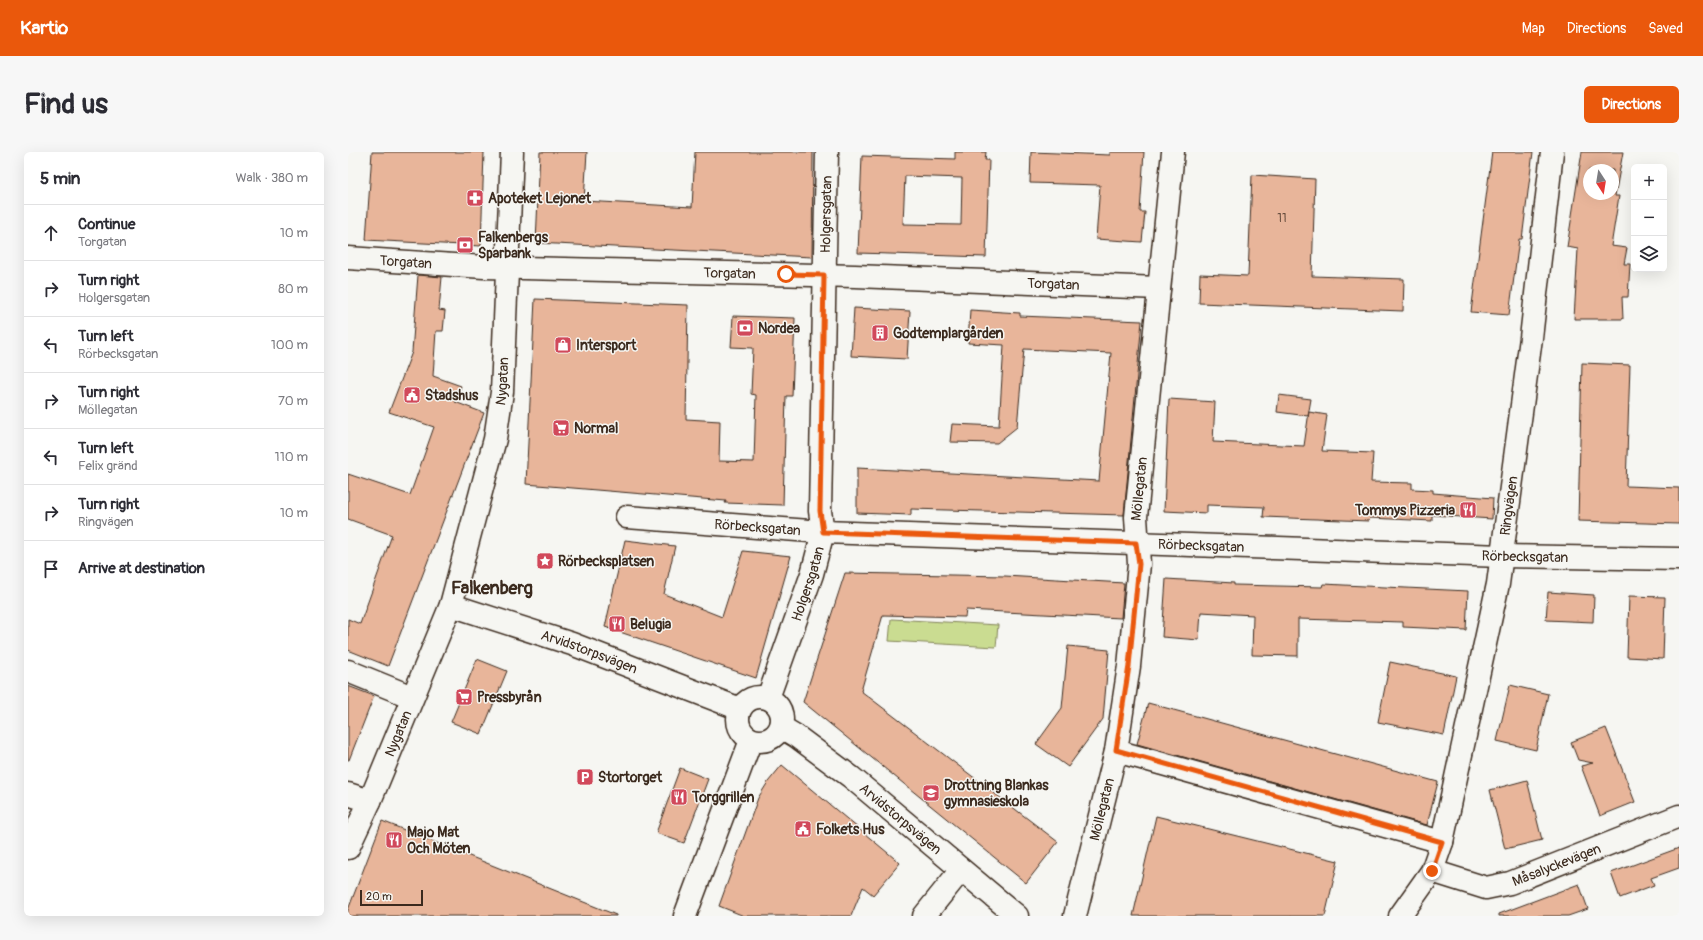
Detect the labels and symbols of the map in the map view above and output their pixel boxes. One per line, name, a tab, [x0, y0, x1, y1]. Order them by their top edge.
north arrow	[1583, 164, 1619, 200]
street label: Holgersgatan	[817, 175, 836, 253]
pharmacy icon: Apoteket Lejonet	[465, 188, 485, 208]
place label: Apoteket Lejonet	[488, 190, 591, 207]
house number: 11	[1277, 211, 1287, 226]
place label: Falkenbergs Sparbank	[478, 229, 549, 262]
bank icon: Falkenbergs Sparbank	[455, 235, 475, 255]
street label: Torgatan	[379, 252, 433, 273]
street label: Torgatan	[703, 264, 756, 283]
route start	[777, 265, 795, 283]
street label: Torgatan	[1027, 275, 1080, 294]
bank icon: Nordea	[735, 318, 755, 338]
place label: Nordea	[758, 320, 801, 337]
building icon: Godtemplargården	[870, 323, 890, 343]
place label: Godtemplargården	[893, 325, 1004, 342]
shop icon: Intersport	[553, 335, 573, 355]
place label: Intersport	[576, 337, 637, 354]
street label: Nygatan	[492, 357, 512, 407]
public building icon: Stadshus	[402, 385, 422, 405]
place label: Stadshus	[425, 387, 479, 404]
supermarket icon: Normal	[551, 418, 571, 438]
place label: Normal	[574, 420, 618, 437]
street label: Möllegatan	[1128, 456, 1151, 522]
street label: Ringvägen	[1497, 475, 1521, 537]
restaurant icon: Tommys Pizzeria	[1458, 500, 1478, 520]
place label: Tommys Pizzeria	[1354, 502, 1455, 519]
street label: Rörbecksgatan	[714, 516, 801, 539]
street label: Rörbecksgatan	[1158, 536, 1245, 556]
street label: Holgersgatan	[788, 545, 828, 624]
street label: Rörbecksgatan	[1481, 547, 1569, 566]
place icon: Rörbecksplatsen	[535, 551, 555, 571]
place label: Rörbecksplatsen	[558, 553, 654, 570]
district label: Falkenberg	[451, 577, 533, 600]
restaurant icon: Belugia	[607, 614, 627, 634]
place label: Belugia	[630, 616, 672, 633]
street label: Arvidstorpsvägen	[539, 627, 640, 678]
supermarket icon: Pressbyrån	[454, 687, 474, 707]
place label: Pressbyrån	[477, 689, 542, 706]
street label: Nygatan	[381, 708, 415, 759]
parking icon: Stortorget	[575, 767, 595, 787]
place label: Stortorget	[598, 769, 662, 786]
street label: Möllegatan	[1086, 776, 1118, 843]
place label: Drottning Blankas gymnasieskola	[944, 777, 1049, 810]
street label: Arvidstorpsvägen	[856, 780, 945, 858]
school or university icon: Drottning Blankas gymnasieskola	[921, 783, 941, 803]
restaurant icon: Torggrillen	[669, 787, 689, 807]
place label: Torggrillen	[691, 789, 755, 806]
public building icon: Folkets Hus	[793, 819, 813, 839]
place label: Folkets Hus	[816, 821, 885, 838]
place label: Majo Mat Och Möten	[407, 824, 471, 857]
restaurant icon: Majo Mat Och Möten	[384, 830, 404, 850]
street label: Måsalyckevägen	[1510, 840, 1603, 890]
route end	[1423, 862, 1441, 880]
scale bar	[360, 888, 423, 907]

